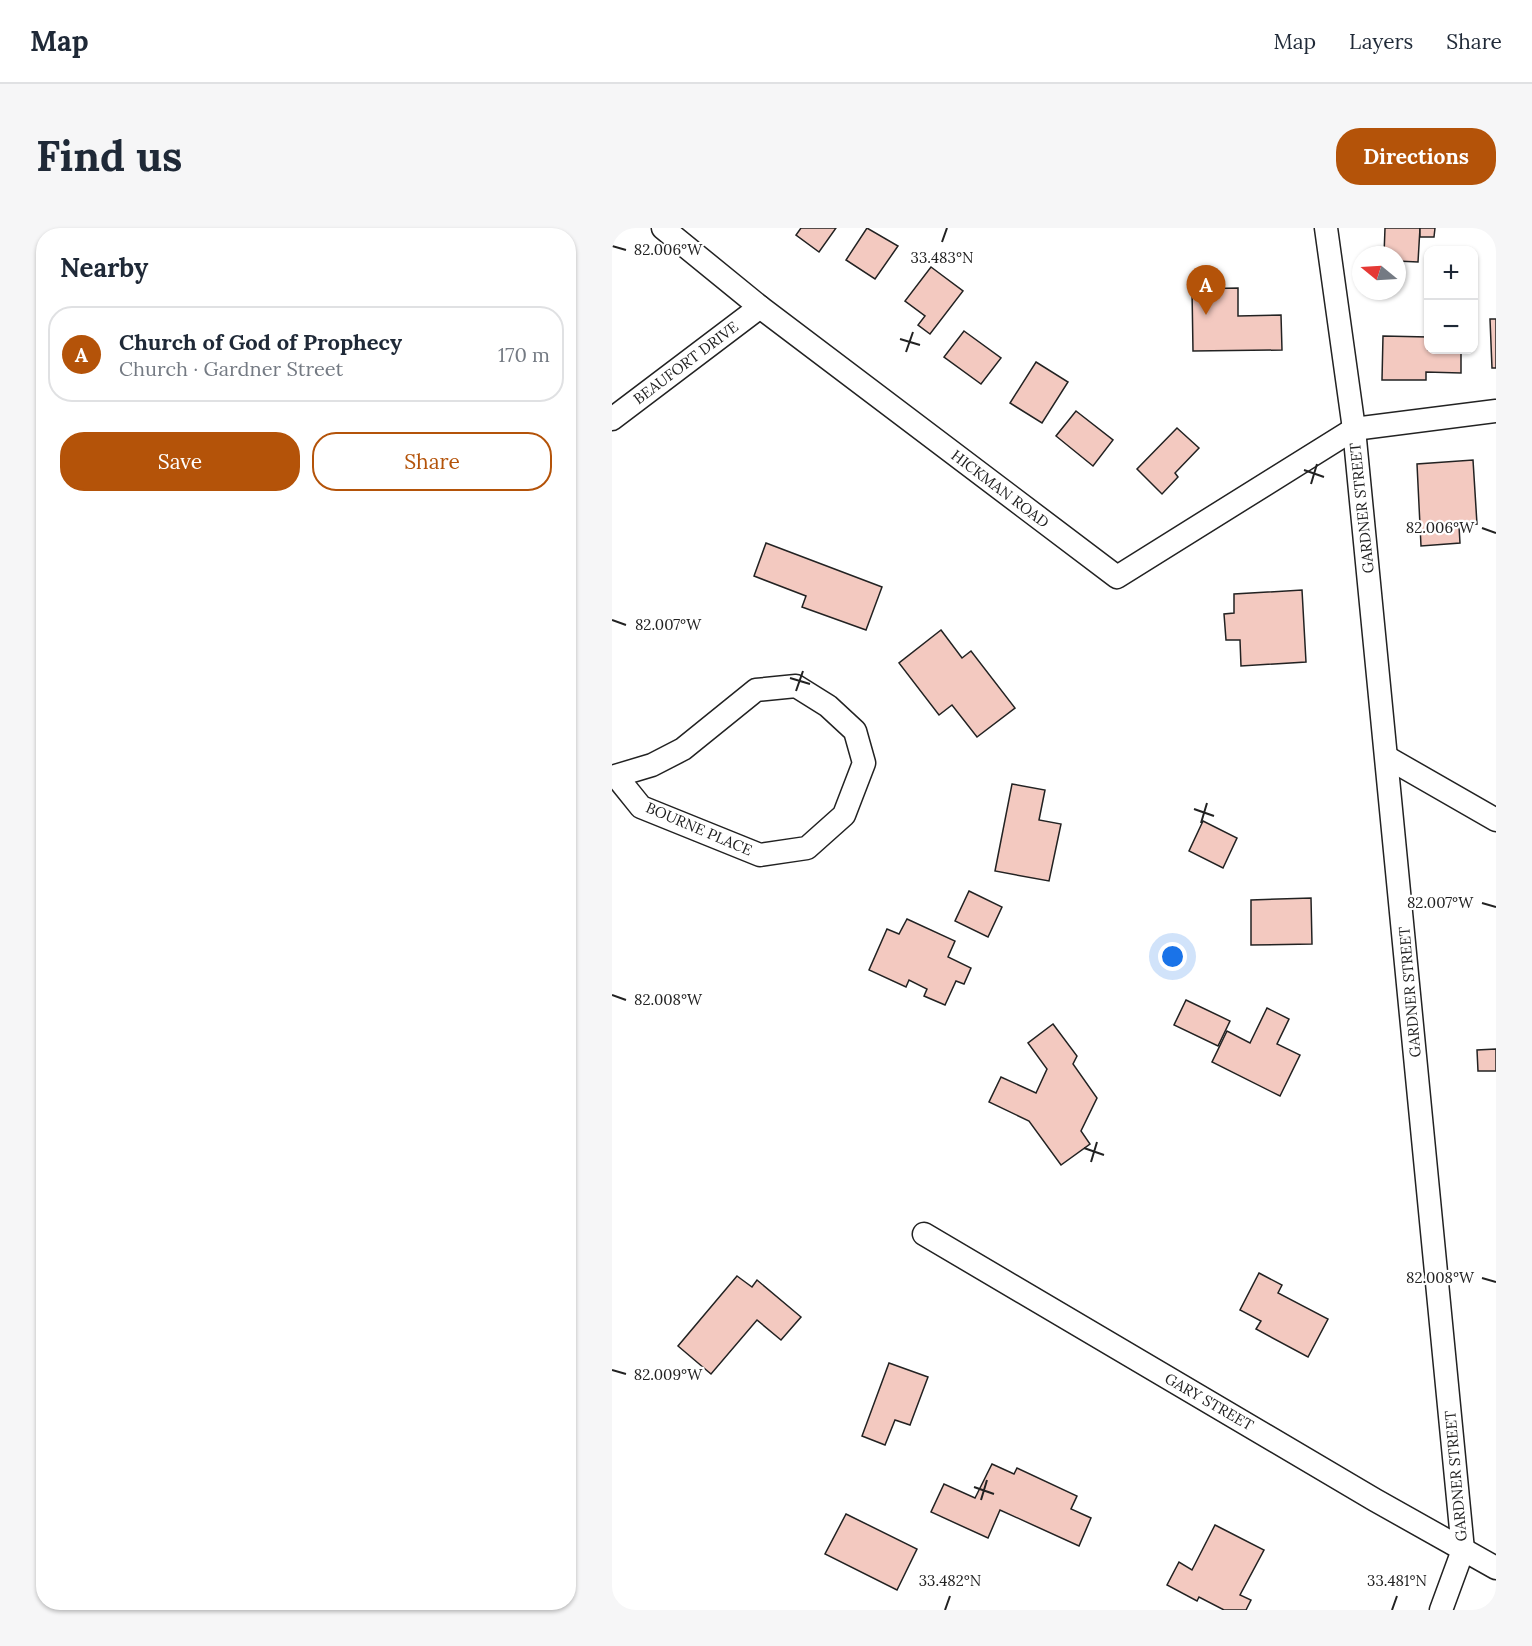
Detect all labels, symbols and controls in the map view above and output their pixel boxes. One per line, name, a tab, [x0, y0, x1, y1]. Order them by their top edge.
text: Map	[30, 23, 89, 59]
text: Map	[1273, 28, 1316, 55]
text: Layers	[1349, 28, 1413, 55]
text: Share	[1446, 28, 1502, 55]
button: Directions	[1336, 128, 1496, 185]
text: Find us	[36, 129, 182, 183]
text: 82.006°W	[634, 240, 703, 259]
north arrow	[1352, 246, 1406, 300]
map controls	[1424, 246, 1478, 354]
button: +	[1424, 246, 1478, 300]
text: 33.483°N	[911, 248, 973, 267]
text: Nearby	[60, 251, 148, 284]
pin: A	[1186, 266, 1226, 315]
button: −	[1424, 300, 1478, 354]
street label: BEAUFORT DRIVE	[630, 317, 742, 408]
text: Church of God of Prophecy	[119, 328, 402, 356]
text: A	[75, 342, 88, 367]
text: 170 m	[498, 342, 550, 367]
text: Church · Gardner Street	[119, 356, 343, 381]
button: Save	[60, 432, 300, 491]
button: Share	[312, 432, 552, 491]
street label: GARDNER STREET	[1345, 441, 1378, 574]
street label: HICKMAN ROAD	[948, 446, 1053, 532]
text: 82.006°W	[1406, 518, 1475, 537]
text: 82.007°W	[635, 615, 702, 634]
street label: BOURNE PLACE	[643, 798, 755, 859]
text: 82.007°W	[1407, 893, 1474, 912]
street label: GARDNER STREET	[1394, 925, 1425, 1058]
your location	[1158, 942, 1187, 971]
text: 82.008°W	[634, 990, 703, 1009]
text: 82.008°W	[1406, 1268, 1475, 1287]
text: 82.009°W	[634, 1365, 703, 1384]
street label: GARY STREET	[1161, 1369, 1257, 1435]
street label: GARDNER STREET	[1440, 1409, 1471, 1542]
text: 33.482°N	[919, 1571, 981, 1590]
text: 33.481°N	[1367, 1571, 1427, 1590]

